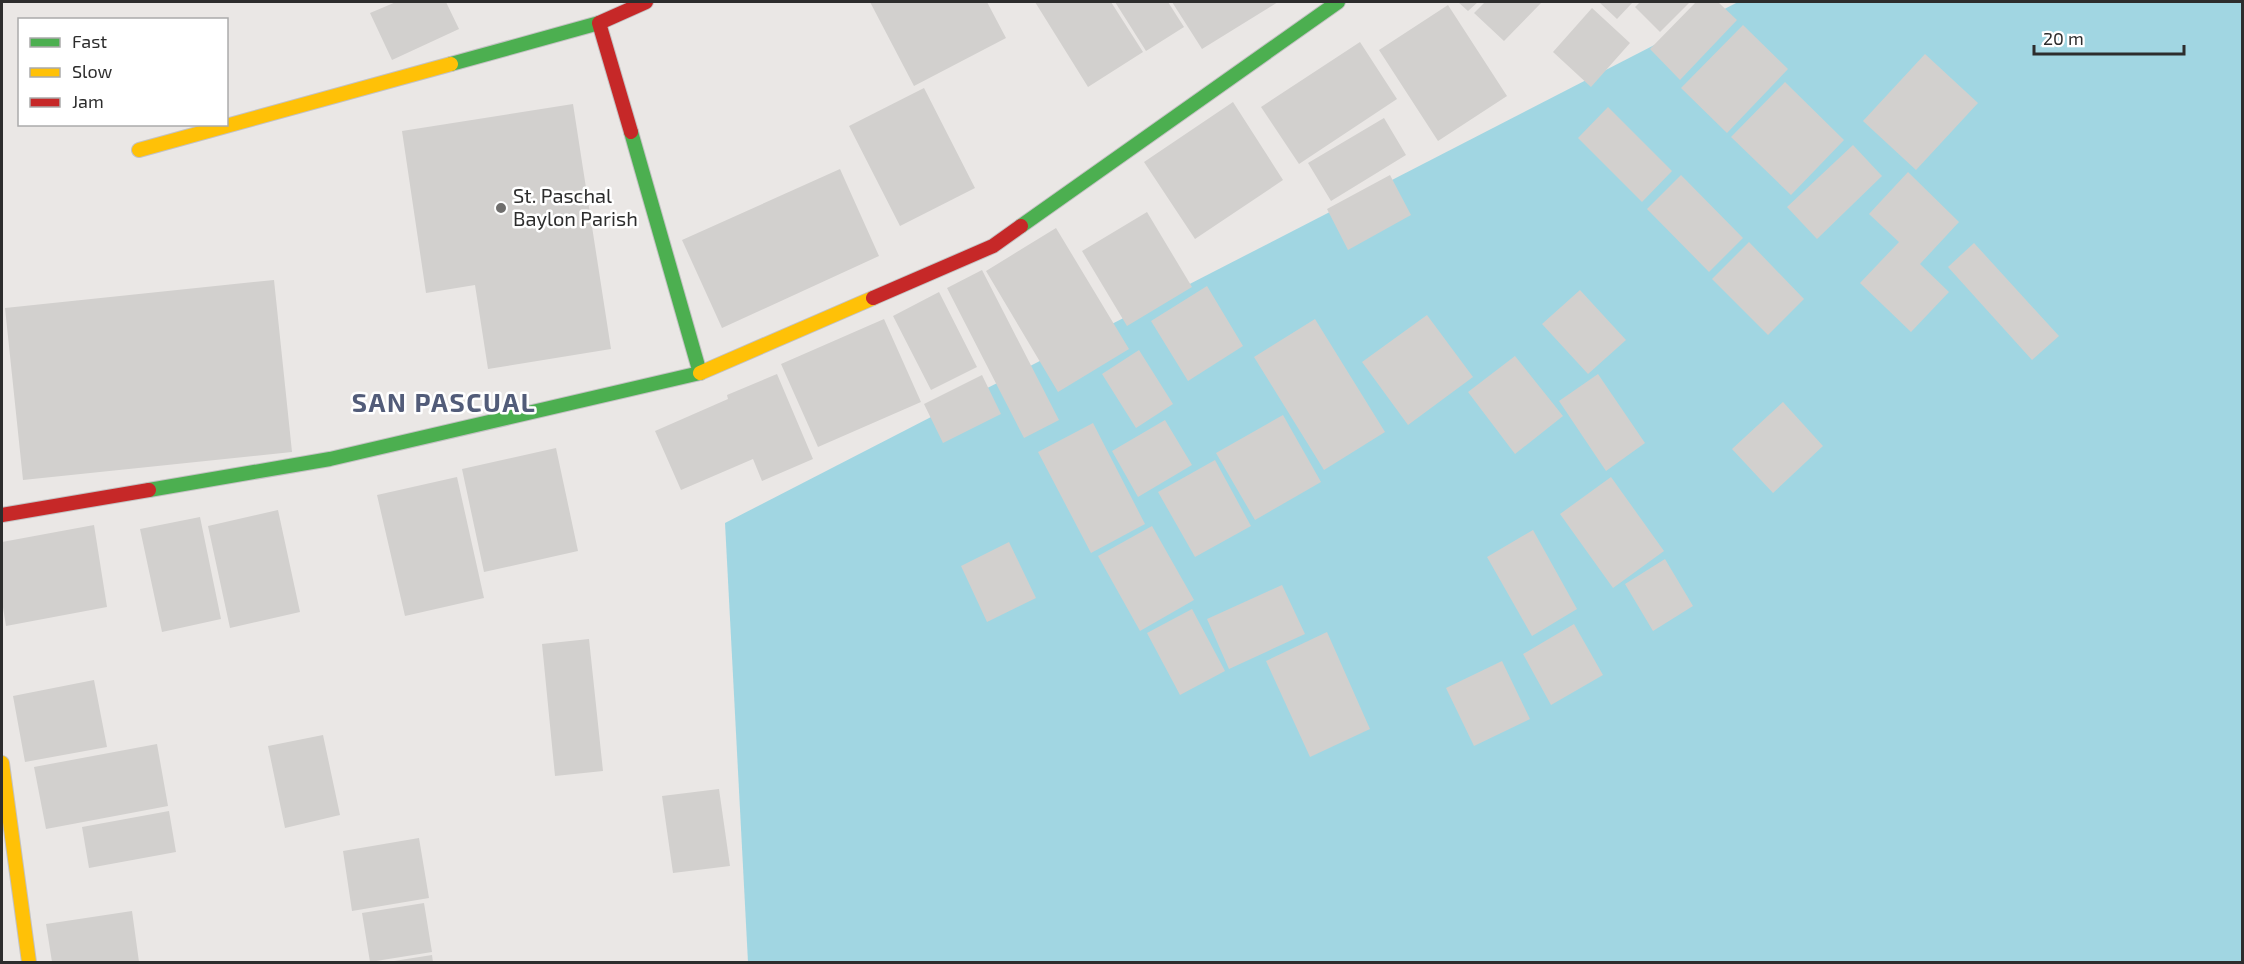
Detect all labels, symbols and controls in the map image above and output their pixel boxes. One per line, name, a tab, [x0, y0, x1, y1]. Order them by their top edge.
legend	[18, 18, 228, 126]
scale bar	[2034, 18, 2184, 56]
text: 20 m	[2043, 27, 2084, 49]
text: Fast	[72, 30, 107, 52]
text: Slow	[72, 60, 113, 82]
text: Jam	[72, 90, 104, 112]
place label: St. Paschal Baylon Parish	[513, 183, 638, 230]
marker: St. Paschal Baylon Parish	[494, 201, 508, 215]
district label: SAN PASCUAL	[352, 386, 536, 417]

